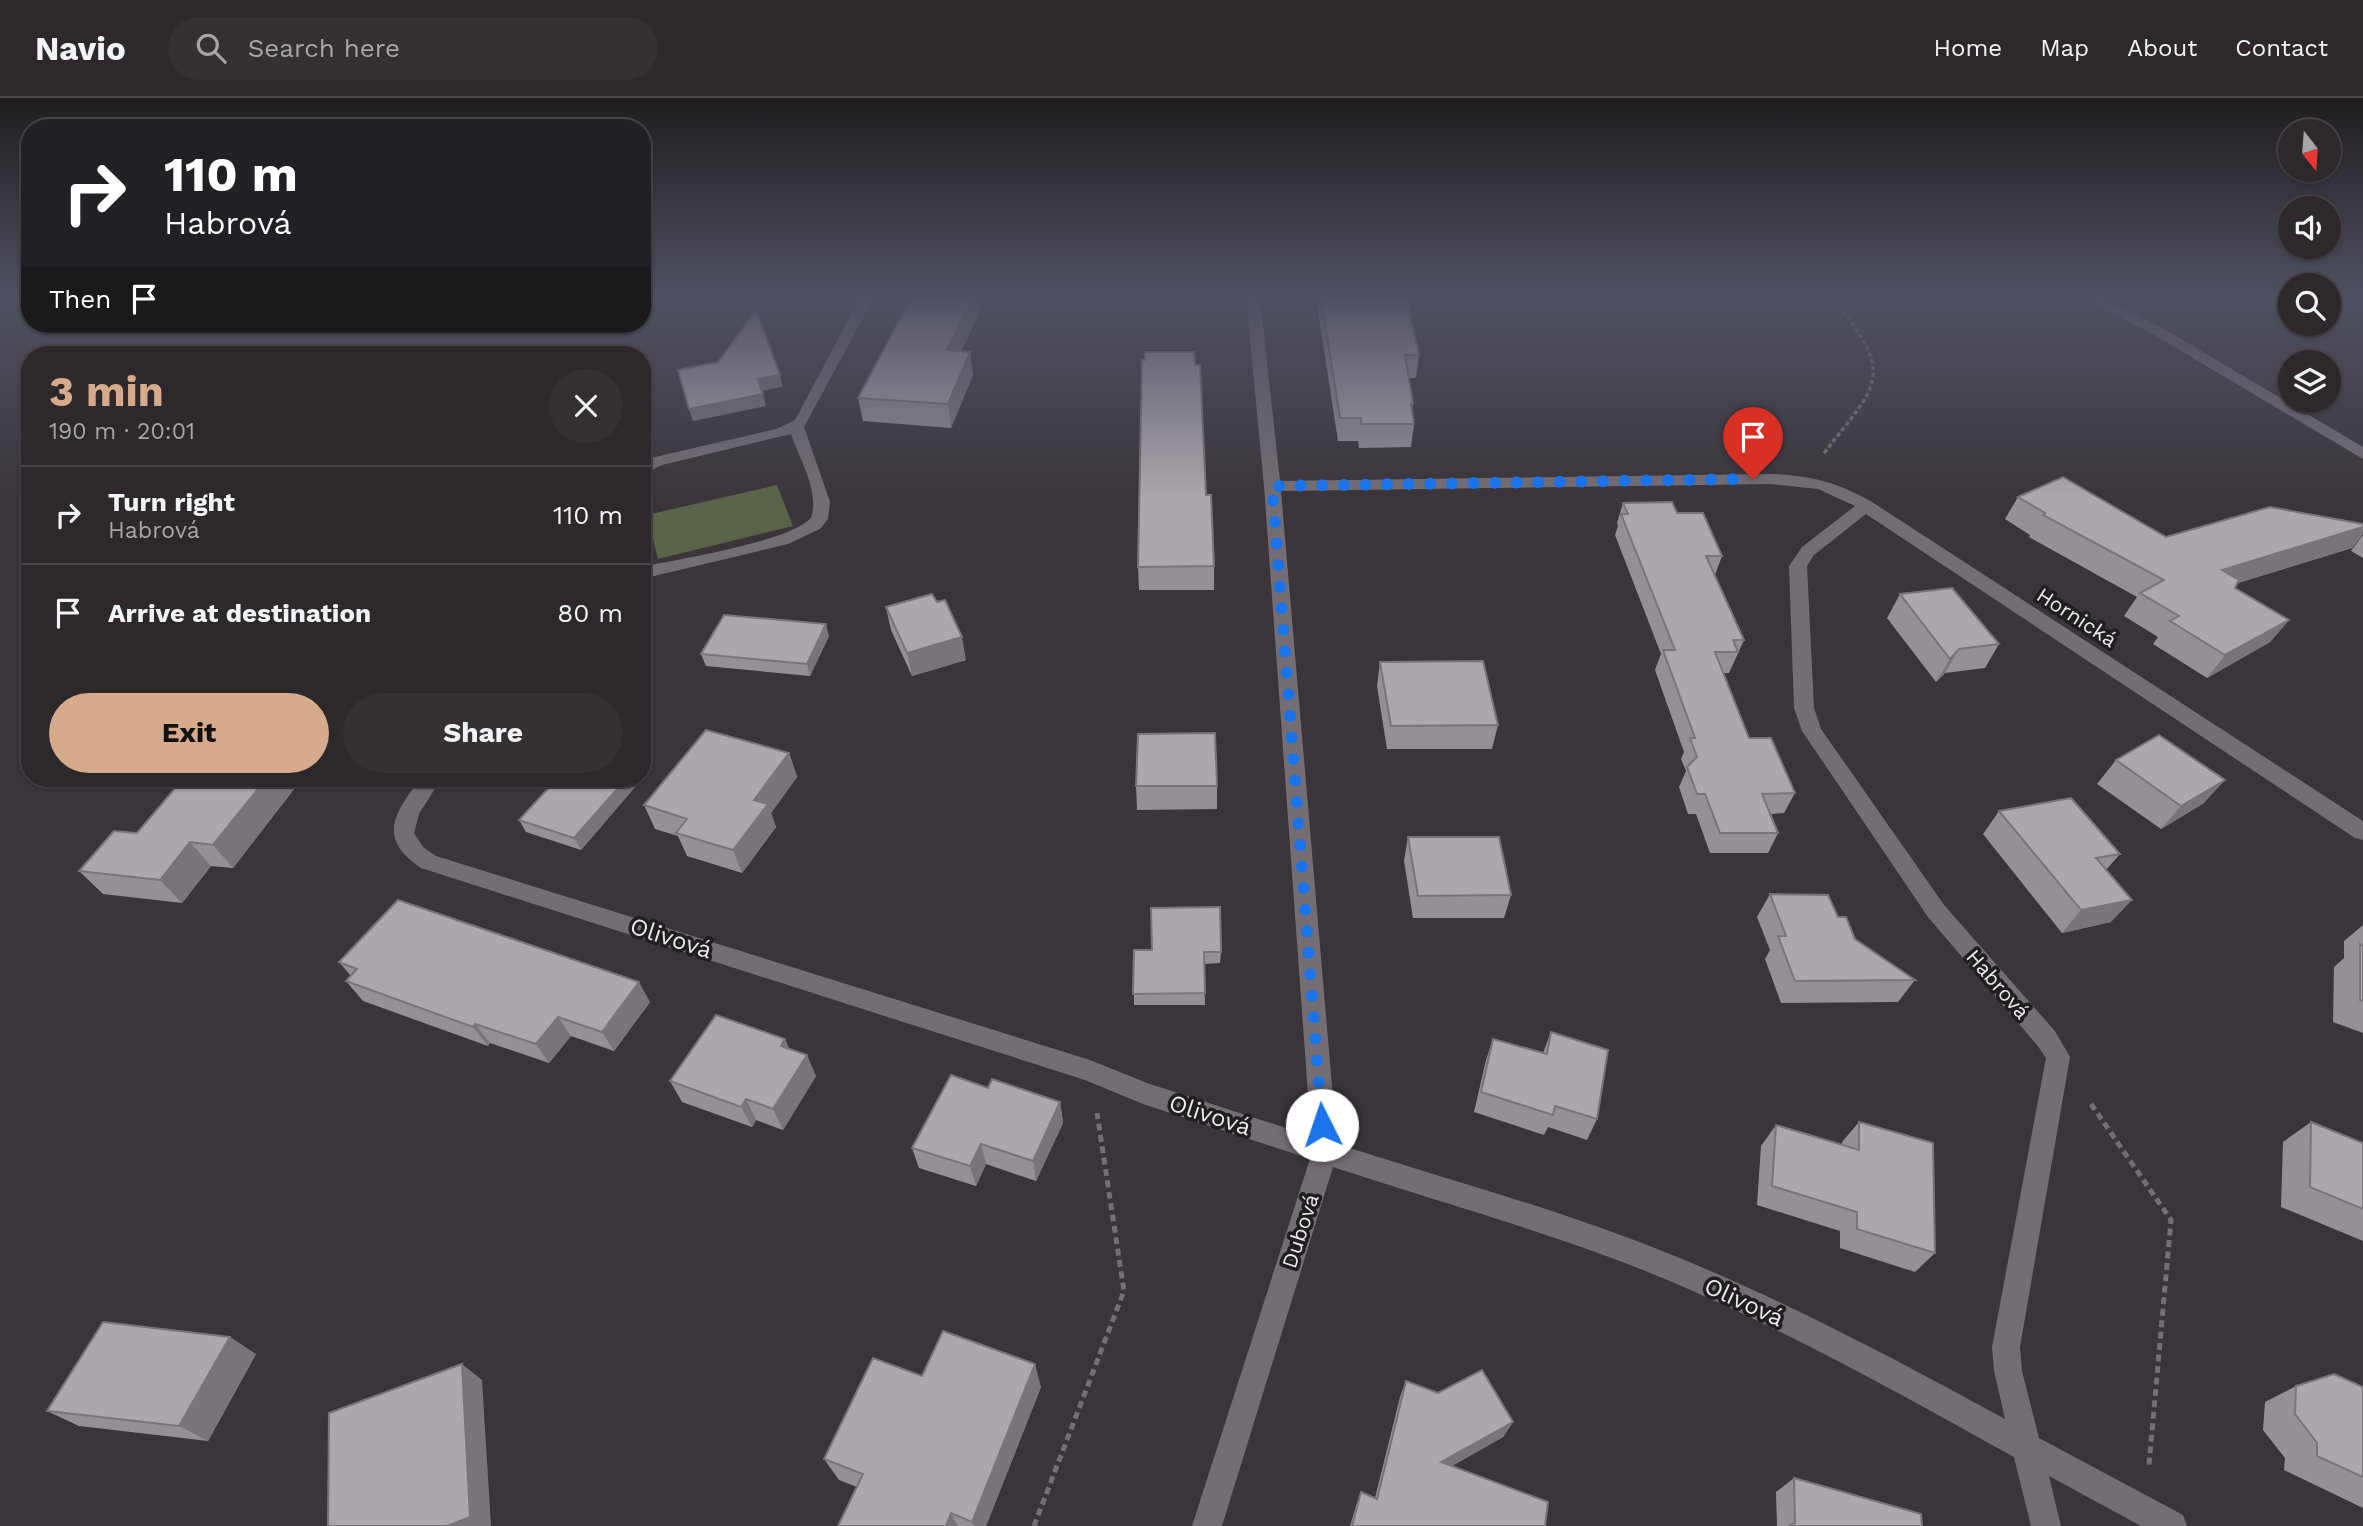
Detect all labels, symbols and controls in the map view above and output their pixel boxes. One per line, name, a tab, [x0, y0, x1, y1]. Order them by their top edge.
search box	[168, 17, 658, 80]
text: Navio	[35, 29, 126, 68]
icon: search	[192, 29, 230, 67]
text: Search here	[248, 33, 400, 63]
text: Home	[1934, 34, 2002, 62]
text: Map	[2040, 34, 2089, 62]
text: About	[2127, 34, 2197, 62]
text: Contact	[2235, 34, 2328, 62]
north arrow	[2278, 119, 2342, 182]
map controls	[2278, 119, 2341, 413]
text: 110 m	[164, 145, 298, 203]
icon: right	[49, 147, 140, 238]
button: sound	[2278, 196, 2341, 259]
text: Habrová	[164, 204, 292, 242]
button: search	[2278, 273, 2341, 336]
icon: arrive	[125, 280, 163, 318]
text: Then	[49, 284, 111, 314]
button: layers	[2278, 350, 2341, 413]
text: 3 min	[49, 367, 164, 416]
button: close	[549, 369, 623, 443]
pin	[1723, 407, 1783, 479]
text: 190 m · 20:01	[49, 418, 195, 445]
icon: arrive	[1734, 418, 1772, 456]
text: Turn right	[108, 487, 235, 517]
icon: right	[49, 496, 87, 534]
text: 110 m	[553, 500, 623, 530]
text: Habrová	[108, 517, 200, 544]
street label: Hornická	[2032, 582, 2122, 652]
icon: arrive	[49, 594, 87, 632]
text: Arrive at destination	[108, 598, 371, 628]
text: 80 m	[557, 598, 623, 628]
button: Exit	[49, 693, 329, 773]
button: Share	[343, 693, 623, 773]
street label: Olivová	[627, 912, 715, 964]
street label: Habrová	[1961, 944, 2035, 1024]
position arrow	[1285, 1088, 1359, 1162]
street label: Olivová	[1166, 1089, 1254, 1141]
street label: Dubová	[1276, 1191, 1324, 1271]
street label: Olivová	[1700, 1271, 1788, 1333]

